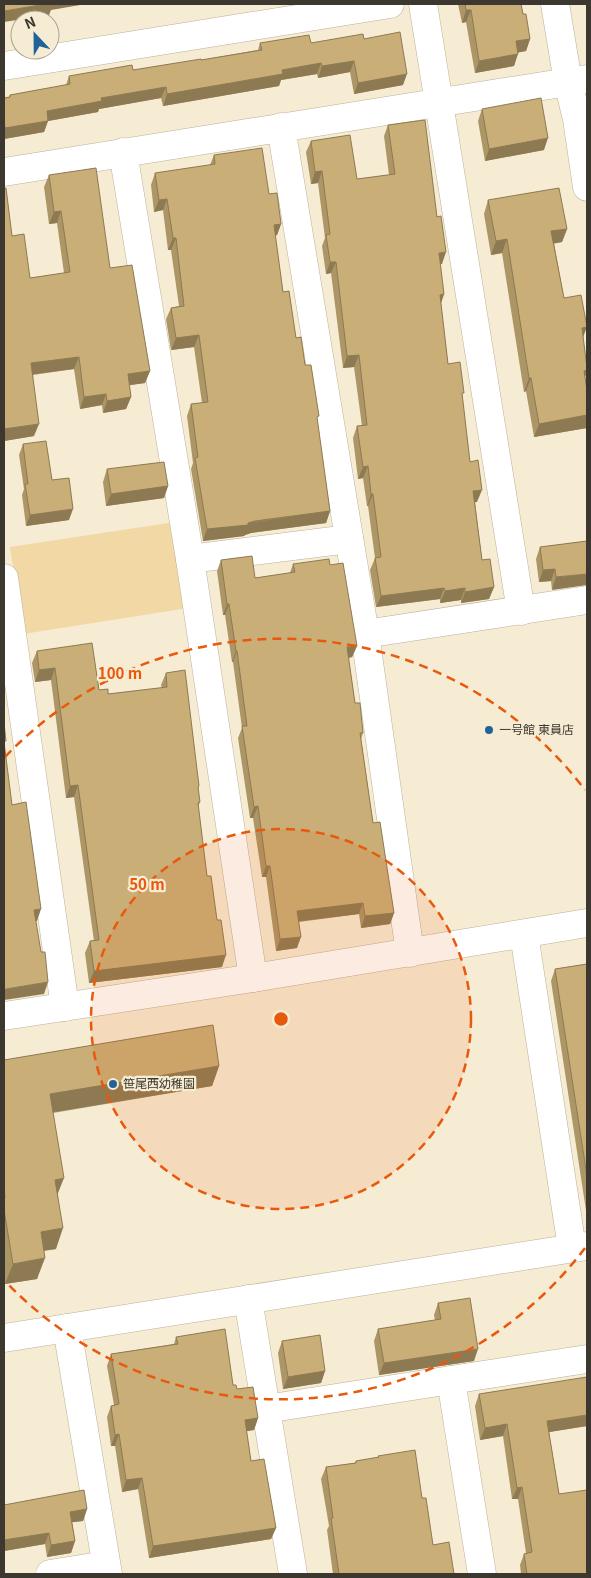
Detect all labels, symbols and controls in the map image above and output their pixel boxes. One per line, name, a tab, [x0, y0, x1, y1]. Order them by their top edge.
north arrow	[10, 10, 60, 60]
text: N	[21, 11, 38, 33]
text: 100 m	[98, 662, 142, 683]
place label: 一号館 東員店	[499, 720, 574, 737]
marker: 一号館 東員店	[483, 724, 495, 736]
text: 50 m	[129, 873, 165, 894]
centre of rings	[272, 1010, 290, 1028]
place label: 笹尾西幼稚園	[123, 1074, 195, 1091]
marker: 笹尾西幼稚園	[107, 1078, 119, 1090]

